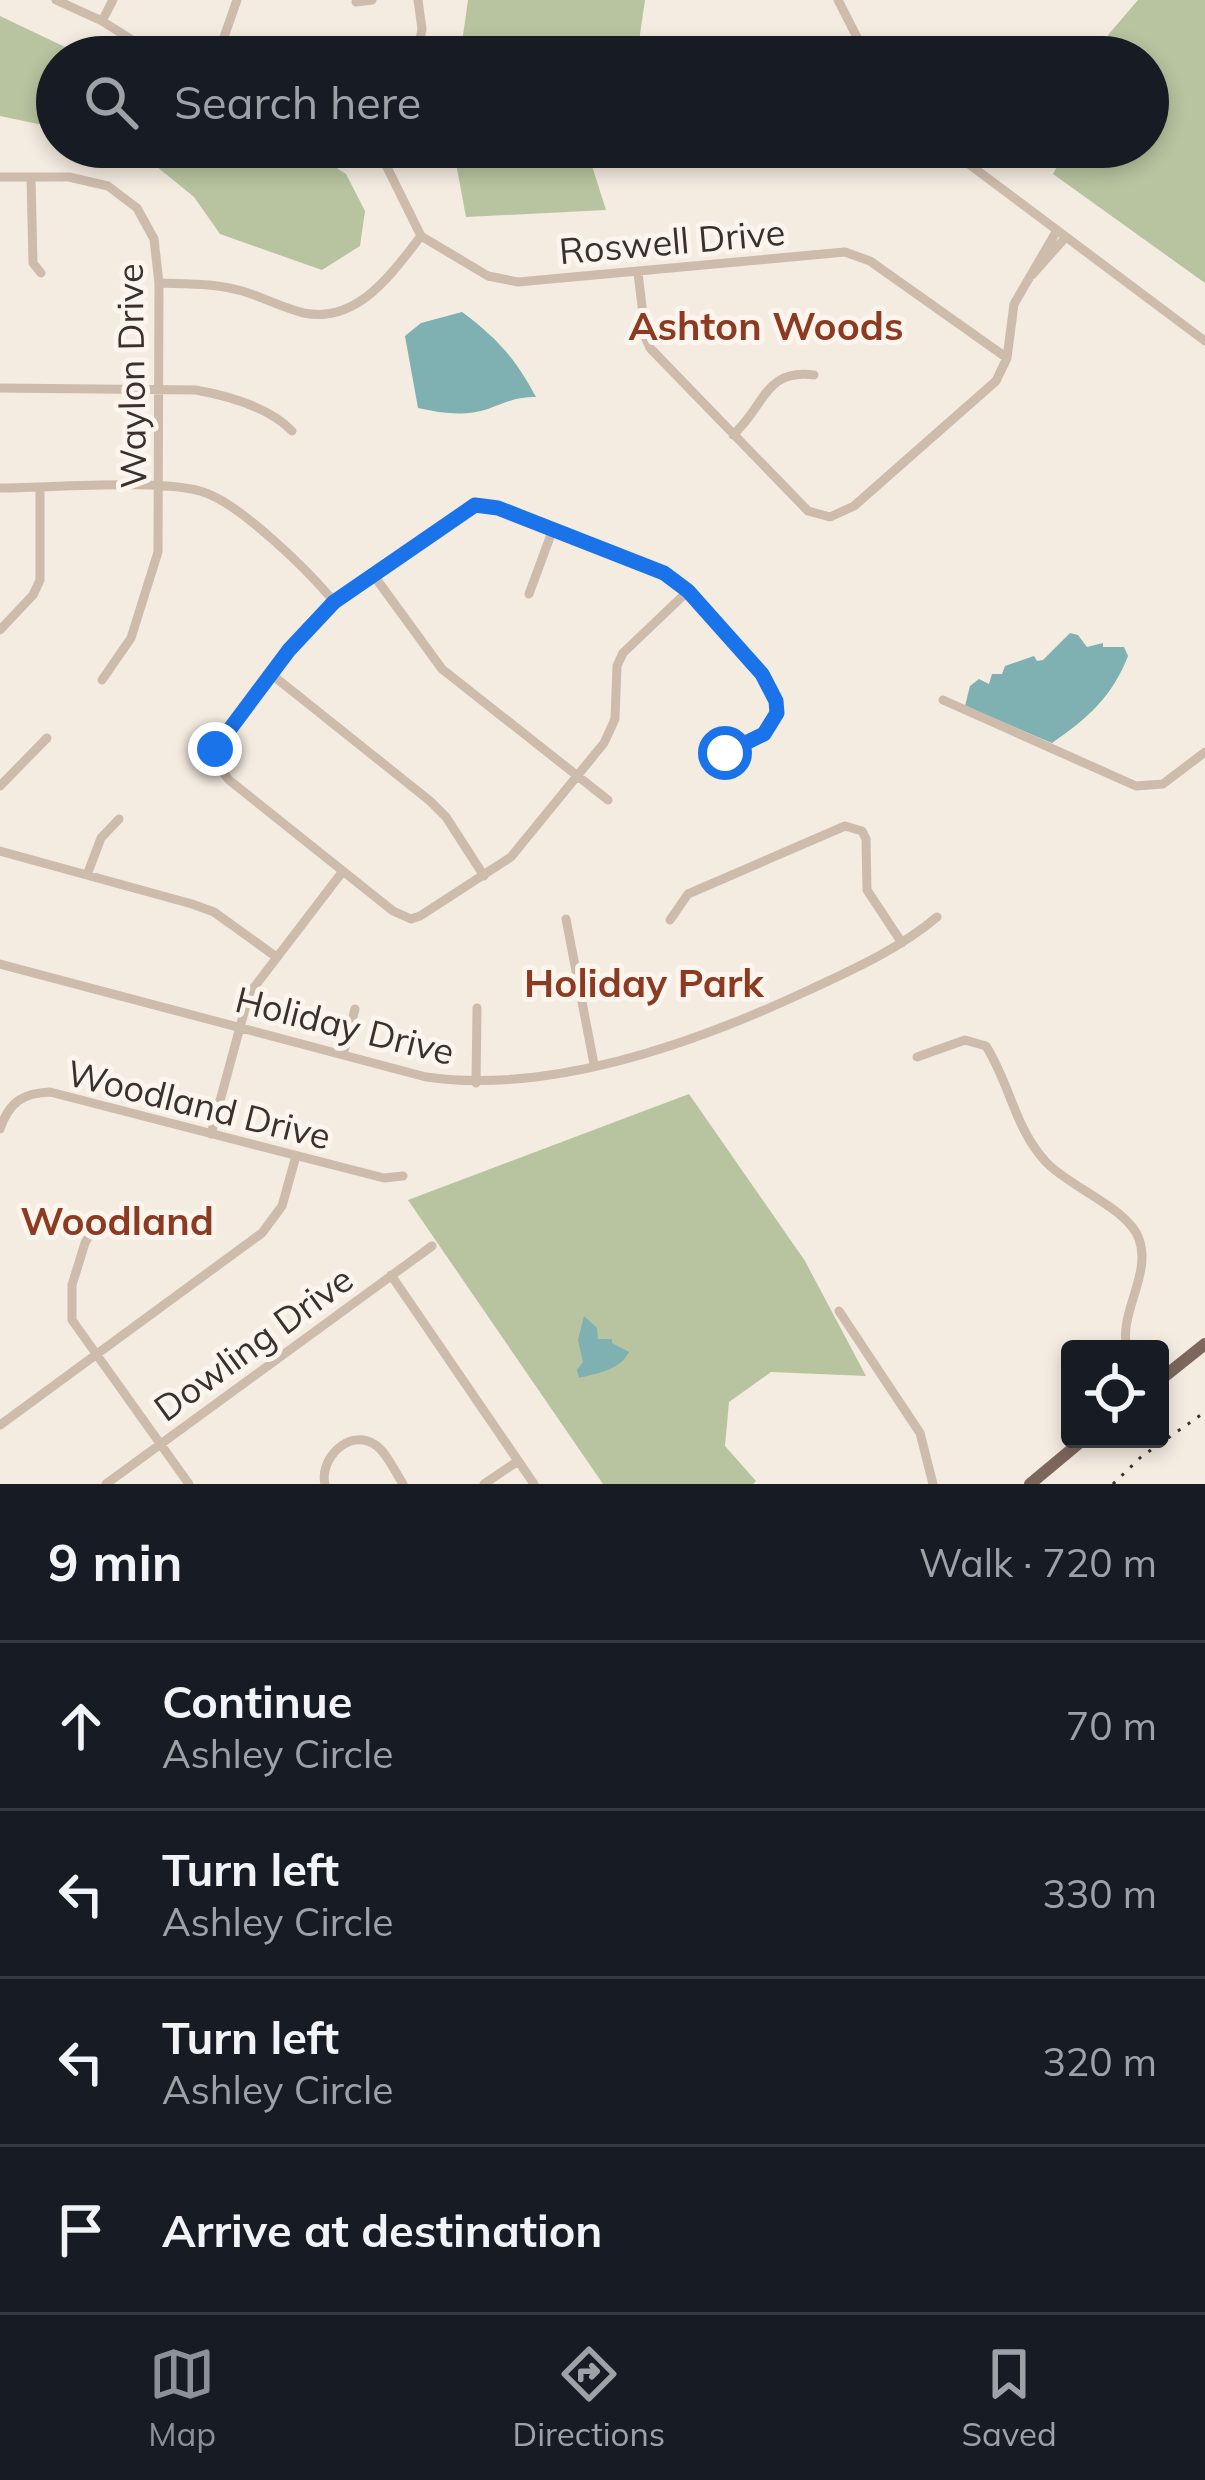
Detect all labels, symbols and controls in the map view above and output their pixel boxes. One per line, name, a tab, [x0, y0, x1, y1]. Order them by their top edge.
search box	[36, 36, 1169, 168]
icon: search	[78, 69, 144, 135]
text: Search here	[174, 74, 421, 130]
street label: Roswell Drive	[557, 209, 787, 273]
street label: Waylon Drive	[107, 263, 155, 489]
district label: Ashton Woods	[628, 301, 904, 350]
route end	[188, 722, 242, 776]
route start	[698, 726, 752, 780]
district label: Holiday Park	[524, 958, 765, 1007]
street label: Holiday Drive	[231, 976, 459, 1074]
street label: Woodland Drive	[63, 1050, 335, 1158]
district label: Woodland	[20, 1196, 214, 1245]
street label: Dowling Drive	[145, 1256, 361, 1430]
map controls	[1061, 1340, 1169, 1448]
button: locate	[1061, 1340, 1169, 1448]
text: 9 min	[48, 1530, 183, 1594]
text: Walk · 720 m	[919, 1538, 1157, 1587]
text: Continue	[162, 1673, 352, 1729]
icon: ahead	[48, 1693, 114, 1759]
text: 70 m	[1066, 1701, 1157, 1750]
text: Ashley Circle	[162, 1729, 393, 1778]
text: Turn left	[162, 1841, 339, 1897]
icon: left	[48, 1861, 114, 1927]
text: 330 m	[1042, 1869, 1157, 1918]
text: Ashley Circle	[162, 1897, 393, 1946]
text: Turn left	[162, 2009, 339, 2065]
icon: left	[48, 2029, 114, 2095]
text: 320 m	[1042, 2037, 1157, 2086]
text: Ashley Circle	[162, 2065, 393, 2114]
icon: arrive	[48, 2197, 114, 2263]
text: Arrive at destination	[162, 2202, 602, 2258]
tab: Map	[148, 2341, 216, 2454]
tab: Directions	[513, 2341, 665, 2454]
tab: Saved	[962, 2341, 1057, 2454]

